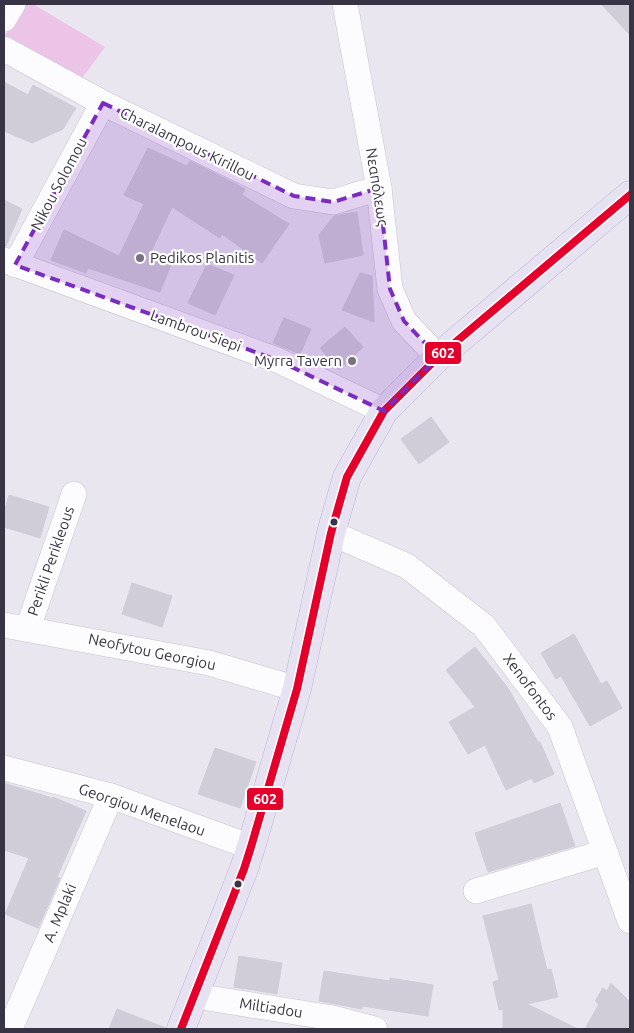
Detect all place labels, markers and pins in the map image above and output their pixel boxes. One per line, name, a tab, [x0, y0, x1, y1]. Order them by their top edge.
place label: Pedikos Planitis	[150, 249, 254, 266]
marker: Pedikos Planitis	[134, 252, 146, 264]
place label: Myrra Tavern	[254, 352, 342, 369]
marker: Myrra Tavern	[346, 355, 358, 367]
unlabelled marker	[329, 517, 339, 527]
unlabelled marker	[233, 879, 243, 889]

